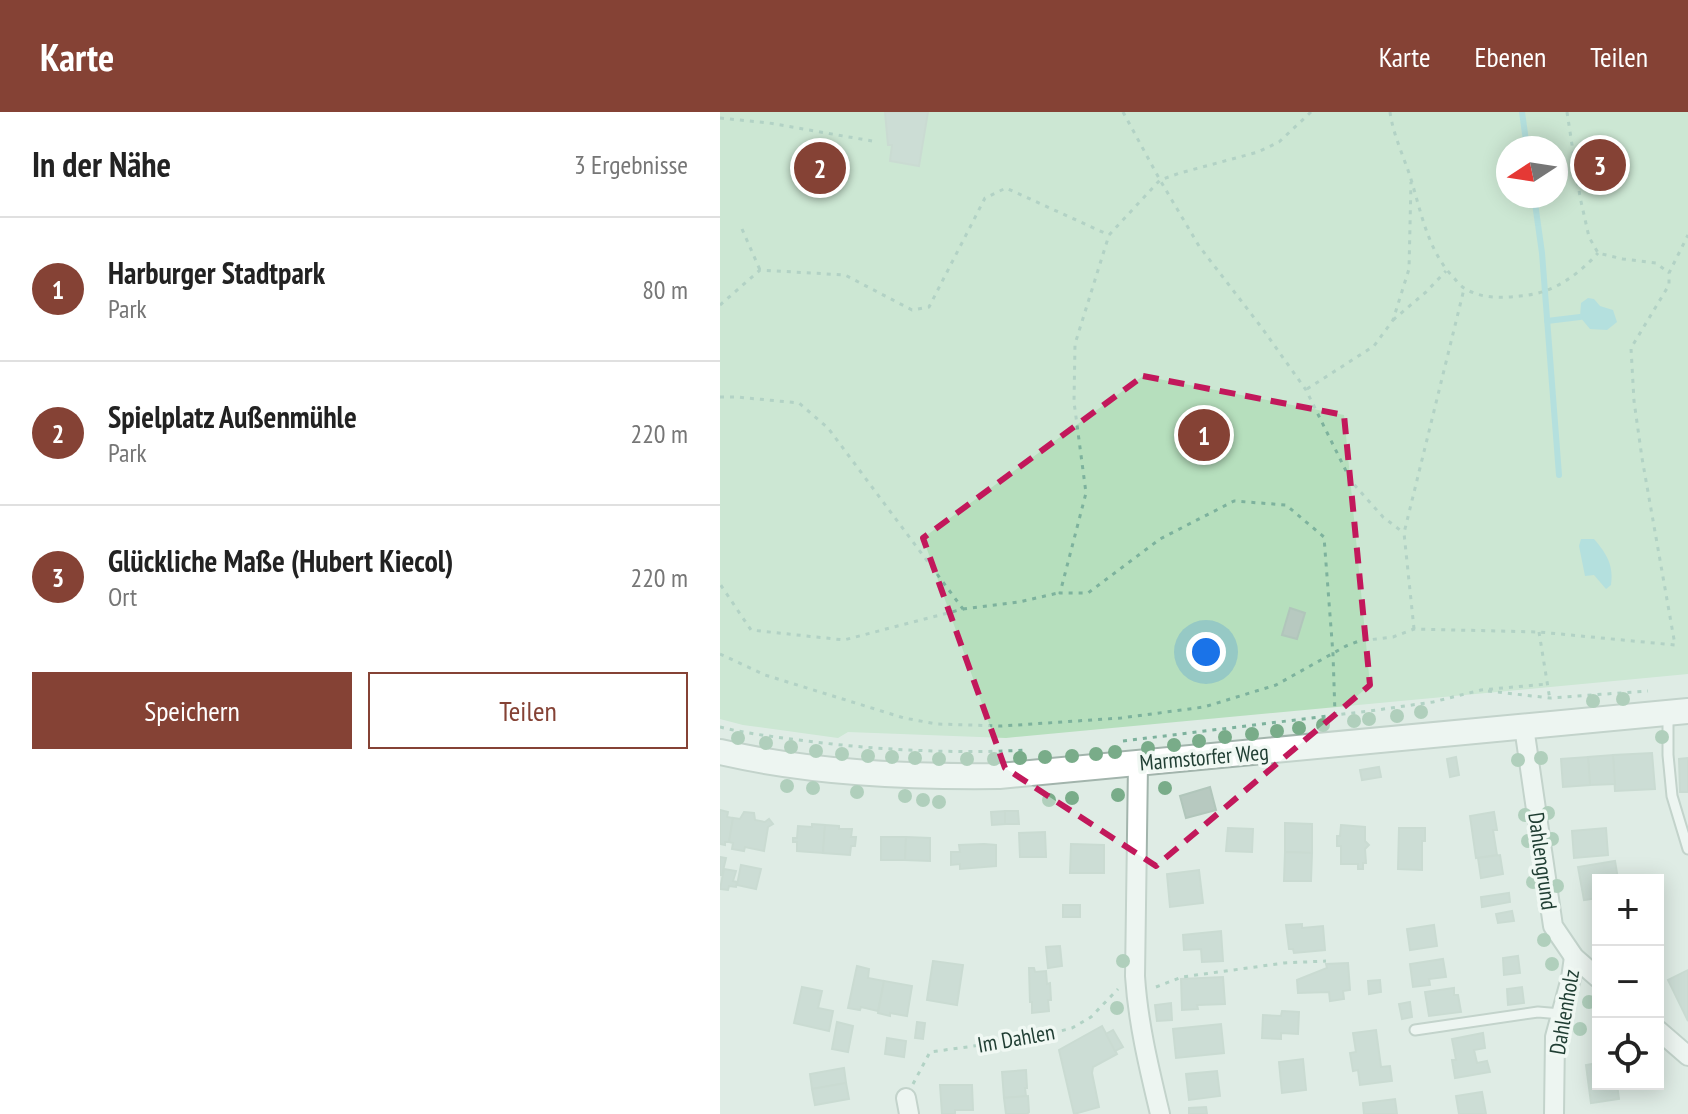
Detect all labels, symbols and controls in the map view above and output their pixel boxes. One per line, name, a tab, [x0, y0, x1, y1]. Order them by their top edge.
text: Karte	[40, 32, 114, 81]
text: Karte	[1379, 38, 1430, 75]
text: Ebenen	[1474, 38, 1546, 75]
text: Teilen	[1590, 38, 1648, 75]
pin: 3	[1574, 135, 1626, 195]
north arrow	[1496, 136, 1568, 208]
pin: 2	[794, 138, 846, 198]
text: In der Nähe	[32, 142, 171, 186]
text: 3 Ergebnisse	[574, 148, 688, 181]
text: Harburger Stadtpark	[108, 253, 325, 292]
text: 1	[52, 273, 64, 306]
text: 80 m	[642, 273, 688, 306]
text: Park	[108, 292, 147, 325]
text: Spielplatz Außenmühle	[108, 397, 357, 436]
pin: 1	[1178, 405, 1230, 465]
text: 2	[52, 417, 64, 450]
text: 220 m	[630, 417, 688, 450]
text: Park	[108, 436, 147, 469]
text: Glückliche Maße (Hubert Kiecol)	[108, 541, 453, 580]
text: 3	[52, 561, 64, 594]
text: 220 m	[630, 561, 688, 594]
text: Ort	[108, 580, 137, 613]
your location	[1186, 632, 1226, 672]
button: Speichern	[32, 672, 352, 749]
button: Teilen	[368, 672, 688, 749]
street label: Marmstorfer Weg	[1138, 737, 1270, 777]
street label: Dahlengrund	[1522, 810, 1564, 912]
map controls	[1592, 874, 1664, 1090]
button: +	[1592, 874, 1664, 946]
button: −	[1592, 946, 1664, 1018]
street label: Dahlenholz	[1543, 967, 1585, 1057]
street label: Im Dahlen	[975, 1017, 1057, 1059]
button: locate	[1592, 1018, 1664, 1090]

